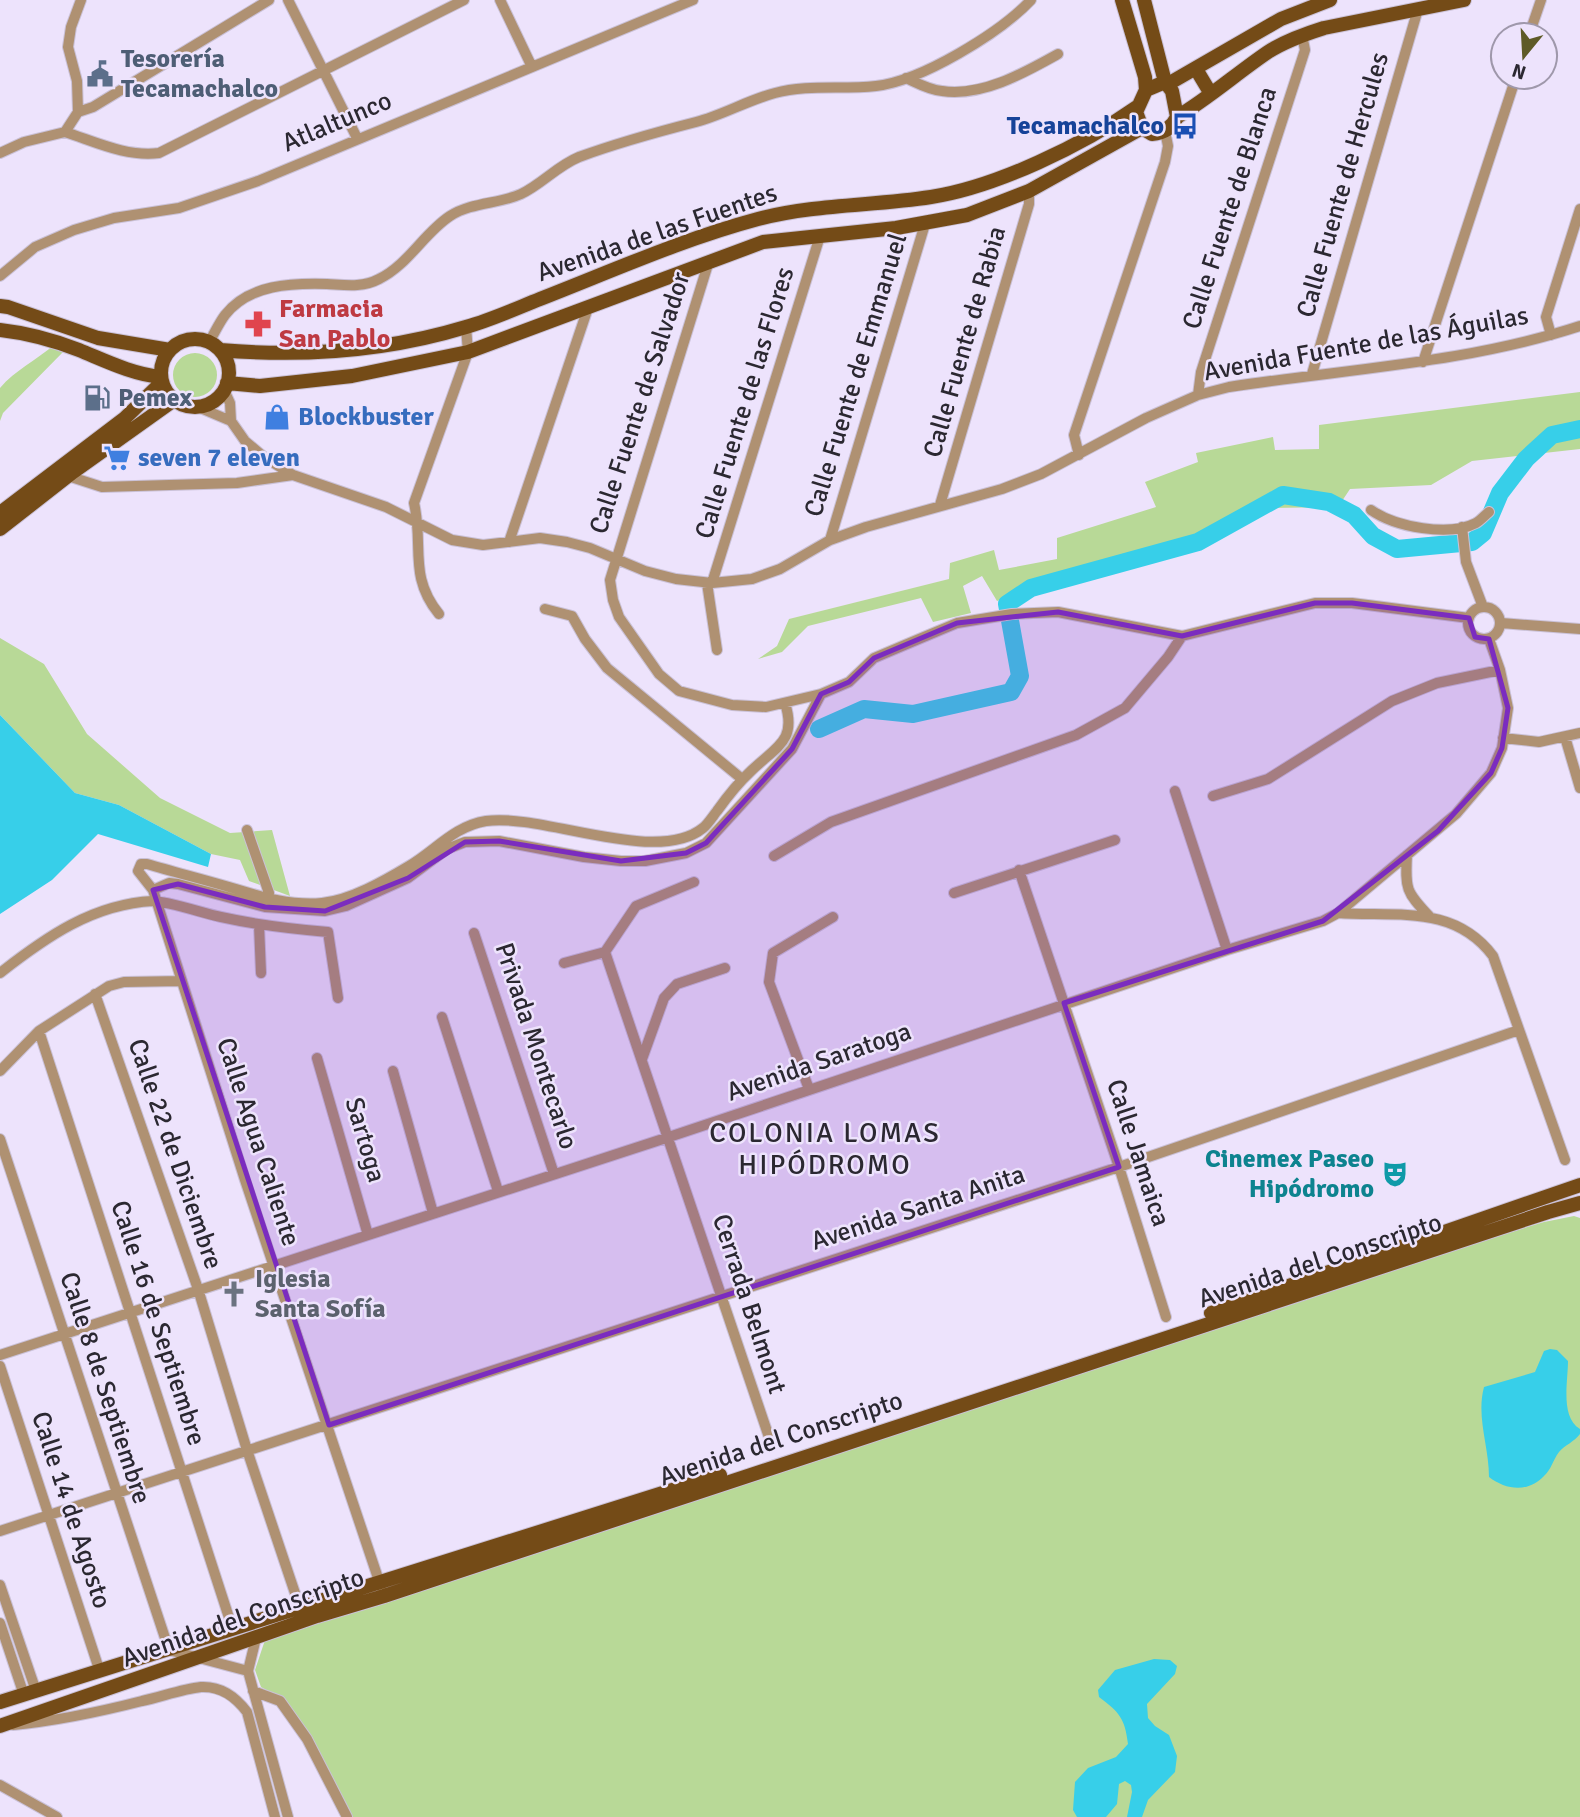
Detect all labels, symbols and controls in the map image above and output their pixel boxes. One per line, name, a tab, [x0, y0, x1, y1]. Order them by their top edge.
north arrow	[1489, 21, 1559, 91]
place label: Tesorería Tecamachalco	[121, 43, 278, 105]
street label: Calle Fuente de Hercules	[1290, 49, 1396, 321]
text: N	[1509, 58, 1529, 85]
public building icon: Tesorería Tecamachalco	[85, 59, 115, 89]
street label: Calle Fuente de Blanca	[1176, 83, 1284, 333]
street label: Atlaltunco	[277, 85, 397, 159]
place label: Tecamachalco	[1007, 110, 1164, 142]
bus stop icon: Tecamachalco	[1170, 111, 1200, 141]
street label: Avenida de las Fuentes	[533, 177, 781, 289]
street label: Calle Fuente de Rabia	[917, 223, 1013, 461]
street label: Calle Fuente de Emmanuel	[798, 229, 914, 521]
street label: Calle Fuente de las Flores	[688, 263, 802, 543]
street label: Calle Fuente de Salvador	[583, 268, 698, 538]
place label: Farmacia San Pablo	[279, 293, 390, 355]
street label: Avenida Fuente de las Águilas	[1201, 300, 1531, 388]
pharmacy icon: Farmacia San Pablo	[243, 309, 273, 339]
place label: Pemex	[118, 382, 193, 414]
fuel station icon: Pemex	[82, 383, 112, 413]
place label: Blockbuster	[298, 401, 435, 433]
shop icon: Blockbuster	[262, 402, 292, 432]
place label: seven 7 eleven	[138, 442, 300, 474]
supermarket icon: seven 7 eleven	[102, 443, 132, 473]
street label: Privada Montecarlo	[488, 939, 584, 1153]
street label: Avenida Saratoga	[723, 1015, 915, 1109]
street label: Calle Agua Caliente	[209, 1034, 307, 1250]
street label: Calle 22 de Diciembre	[121, 1035, 229, 1273]
street label: Calle Jamaica	[1099, 1075, 1177, 1231]
street label: Sartoga	[338, 1094, 392, 1186]
district label: COLONIA LOMAS HIPÓDROMO	[709, 1116, 941, 1182]
place label: Cinemex Paseo Hipódromo	[1205, 1143, 1374, 1205]
street label: Avenida Santa Anita	[807, 1158, 1029, 1258]
theatre icon: Cinemex Paseo Hipódromo	[1380, 1159, 1410, 1189]
street label: Calle 16 de Septiembre	[103, 1197, 213, 1449]
street label: Avenida del Conscripto	[1194, 1207, 1446, 1315]
street label: Cerrada Belmont	[705, 1210, 793, 1398]
place label: Iglesia Santa Sofía	[255, 1263, 386, 1325]
street label: Calle 8 de Septiembre	[52, 1268, 158, 1508]
church icon: Iglesia Santa Sofía	[219, 1279, 249, 1309]
street label: Avenida del Conscripto	[655, 1385, 907, 1493]
street label: Calle 14 de Agosto	[24, 1407, 118, 1613]
street label: Avenida del Conscripto	[118, 1562, 368, 1674]

